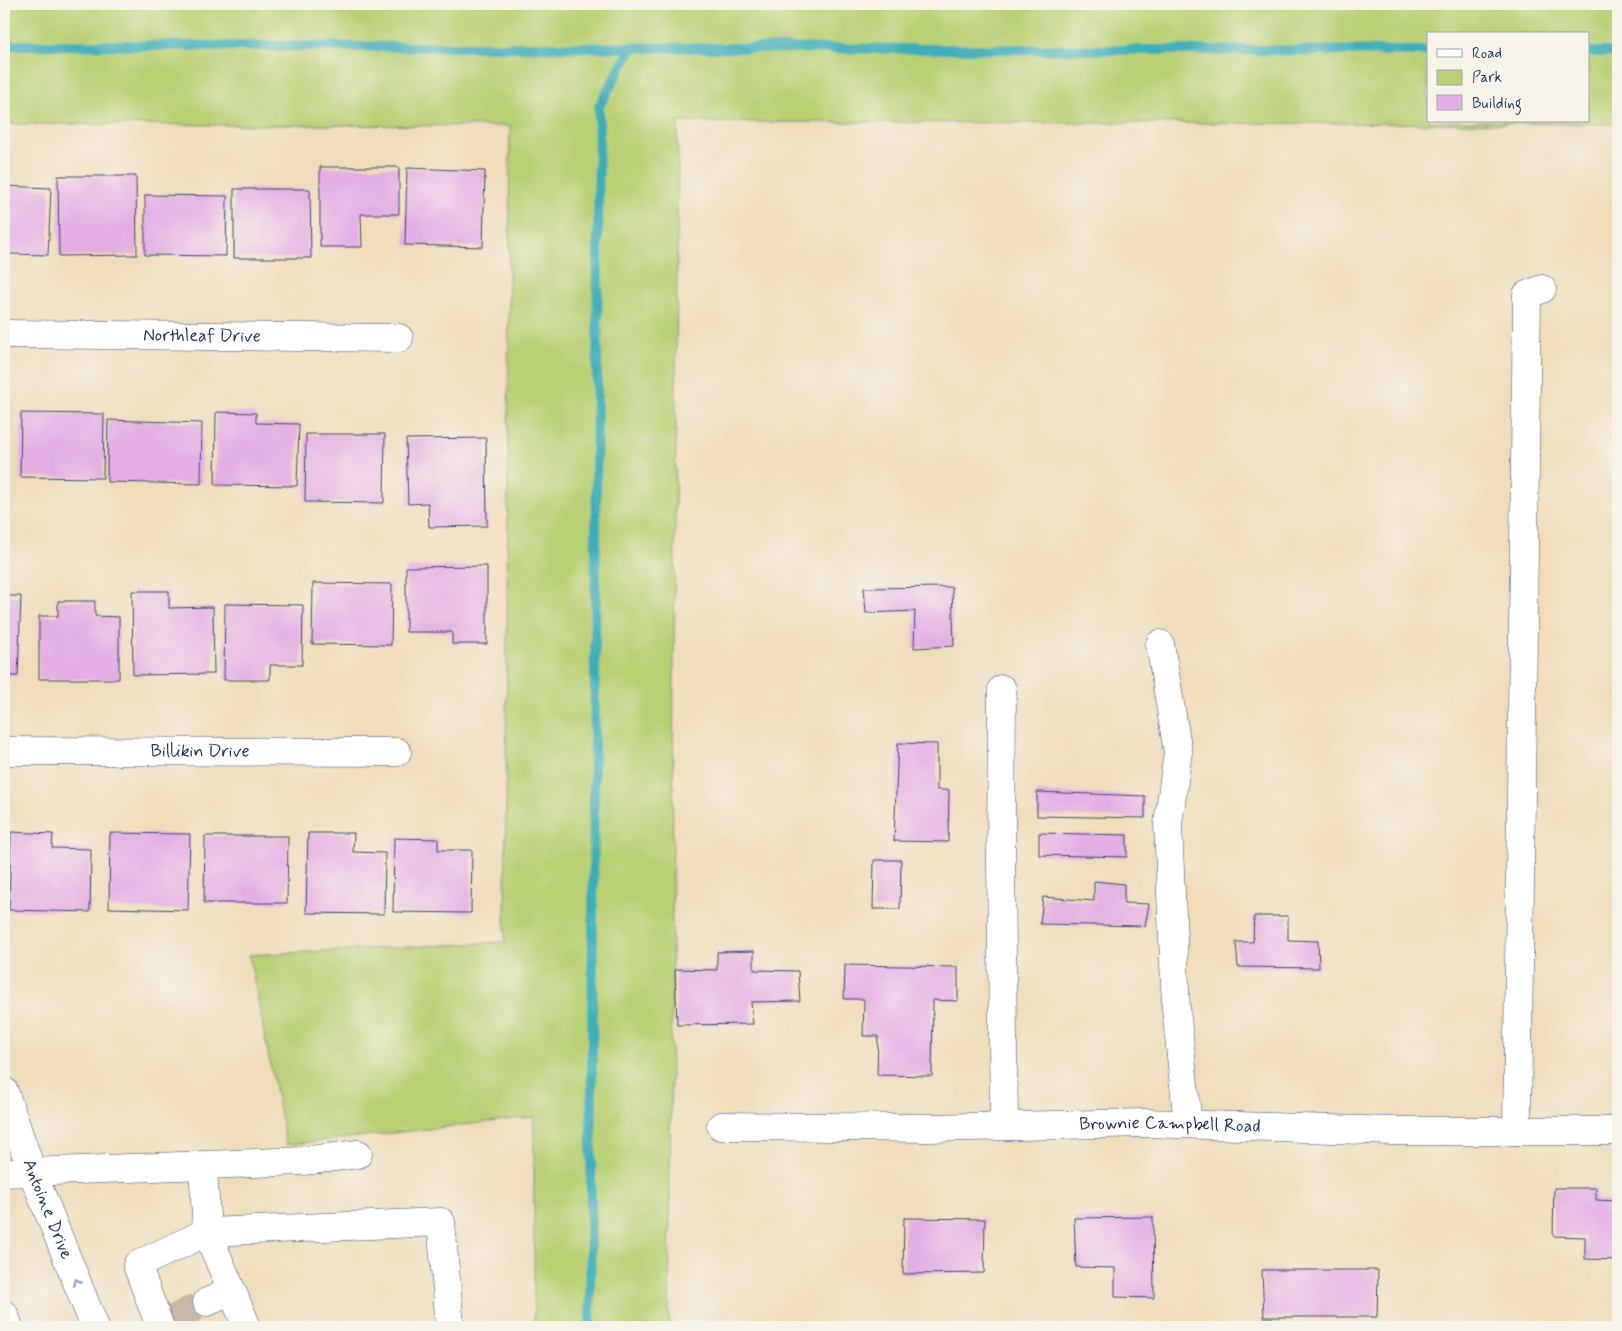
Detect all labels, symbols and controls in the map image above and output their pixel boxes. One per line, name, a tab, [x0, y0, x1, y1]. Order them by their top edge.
legend	[1427, 32, 1590, 122]
text: Road	[1472, 44, 1502, 64]
text: Park	[1472, 68, 1502, 88]
text: Building	[1472, 94, 1522, 115]
street label: Northleaf Drive	[143, 323, 261, 349]
street label: Billikin Drive	[150, 739, 250, 764]
street label: Brownie Campbell Road	[1079, 1111, 1261, 1139]
street label: Antoine Drive	[17, 1156, 78, 1263]
one-way arrow	[72, 1278, 83, 1287]

